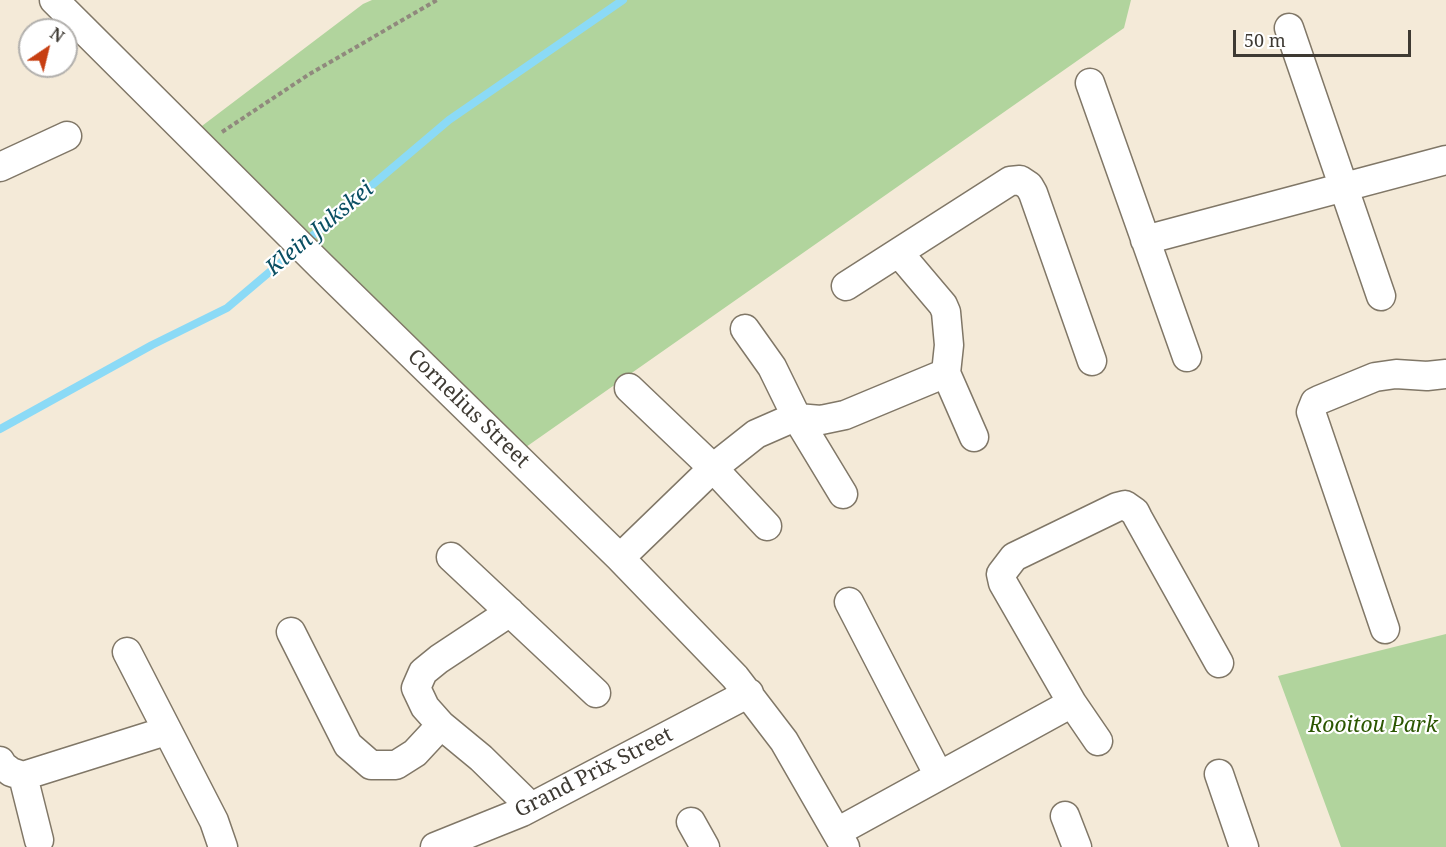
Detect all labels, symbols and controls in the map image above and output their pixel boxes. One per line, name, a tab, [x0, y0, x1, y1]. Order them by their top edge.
north arrow	[18, 18, 78, 78]
scale bar	[1236, 18, 1414, 56]
text: N	[46, 22, 69, 48]
text: 50 m	[1244, 28, 1286, 52]
water label: Klein Jukskei	[261, 176, 379, 282]
street label: Cornelius Street	[402, 344, 534, 474]
park label: Rooitou Park	[1308, 713, 1438, 739]
street label: Grand Prix Street	[511, 722, 677, 824]

